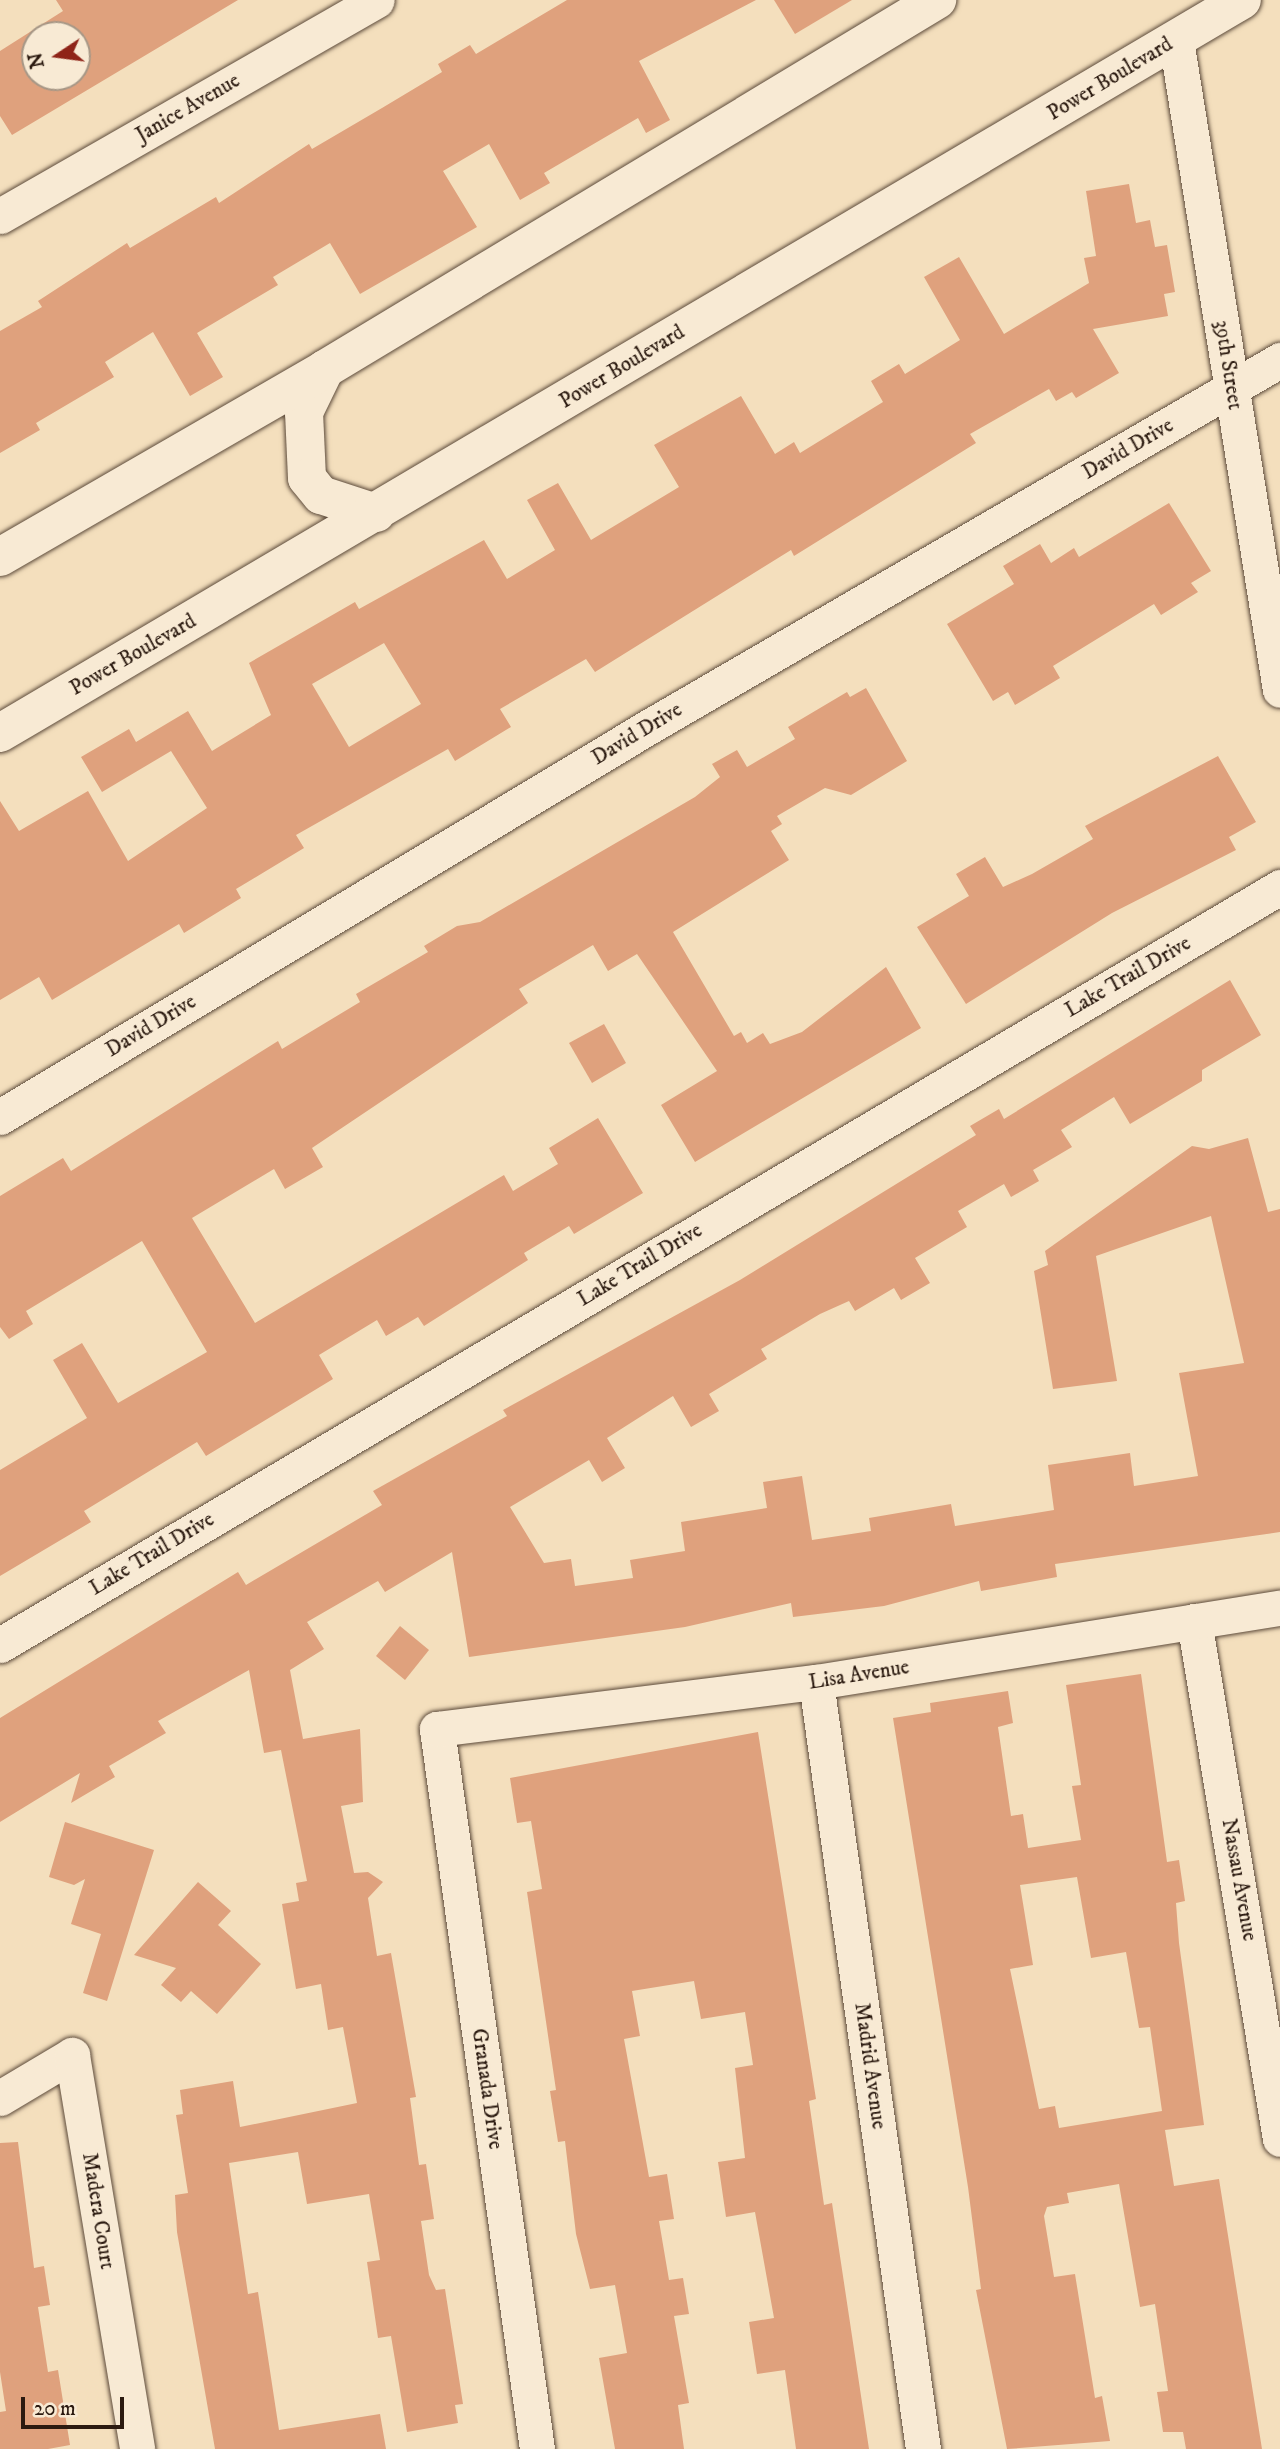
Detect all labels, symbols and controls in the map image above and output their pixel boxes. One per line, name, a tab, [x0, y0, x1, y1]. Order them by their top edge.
north arrow	[21, 21, 91, 91]
street label: Power Boulevard	[1043, 32, 1177, 126]
text: N	[24, 50, 50, 71]
street label: Janice Avenue	[131, 68, 245, 148]
street label: 39th Street	[1208, 318, 1248, 412]
street label: Power Boulevard	[555, 320, 689, 414]
street label: David Drive	[1078, 413, 1178, 485]
street label: Power Boulevard	[65, 609, 201, 701]
street label: David Drive	[587, 697, 687, 771]
street label: Lake Trail Drive	[1061, 931, 1195, 1023]
street label: David Drive	[101, 989, 201, 1063]
street label: Lake Trail Drive	[573, 1218, 707, 1312]
street label: Lake Trail Drive	[85, 1507, 219, 1601]
street label: Lisa Avenue	[807, 1655, 911, 1695]
street label: Nassau Avenue	[1216, 1817, 1262, 1943]
street label: Madrid Avenue	[849, 2001, 891, 2131]
street label: Granada Drive	[466, 2027, 508, 2151]
street label: Madera Court	[76, 2151, 120, 2271]
scale bar	[24, 2382, 128, 2426]
text: 20 m	[34, 2396, 76, 2422]

